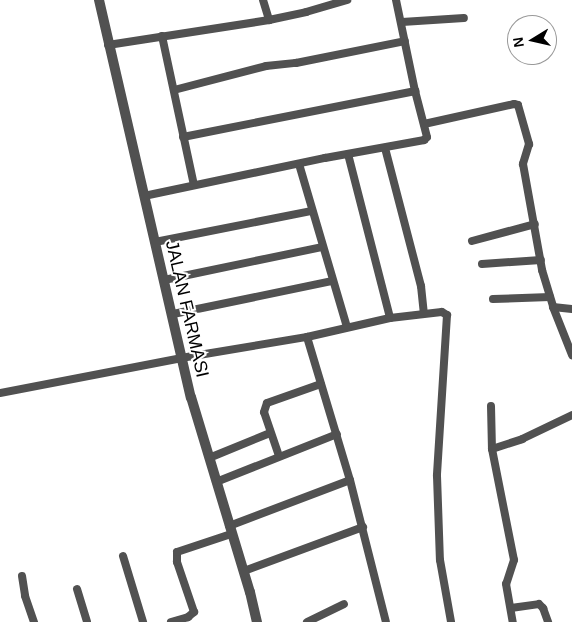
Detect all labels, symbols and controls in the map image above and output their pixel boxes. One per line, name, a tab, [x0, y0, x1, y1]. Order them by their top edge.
north arrow	[507, 15, 557, 65]
text: N	[509, 36, 527, 48]
street label: JALAN FARMASI	[161, 238, 213, 380]

